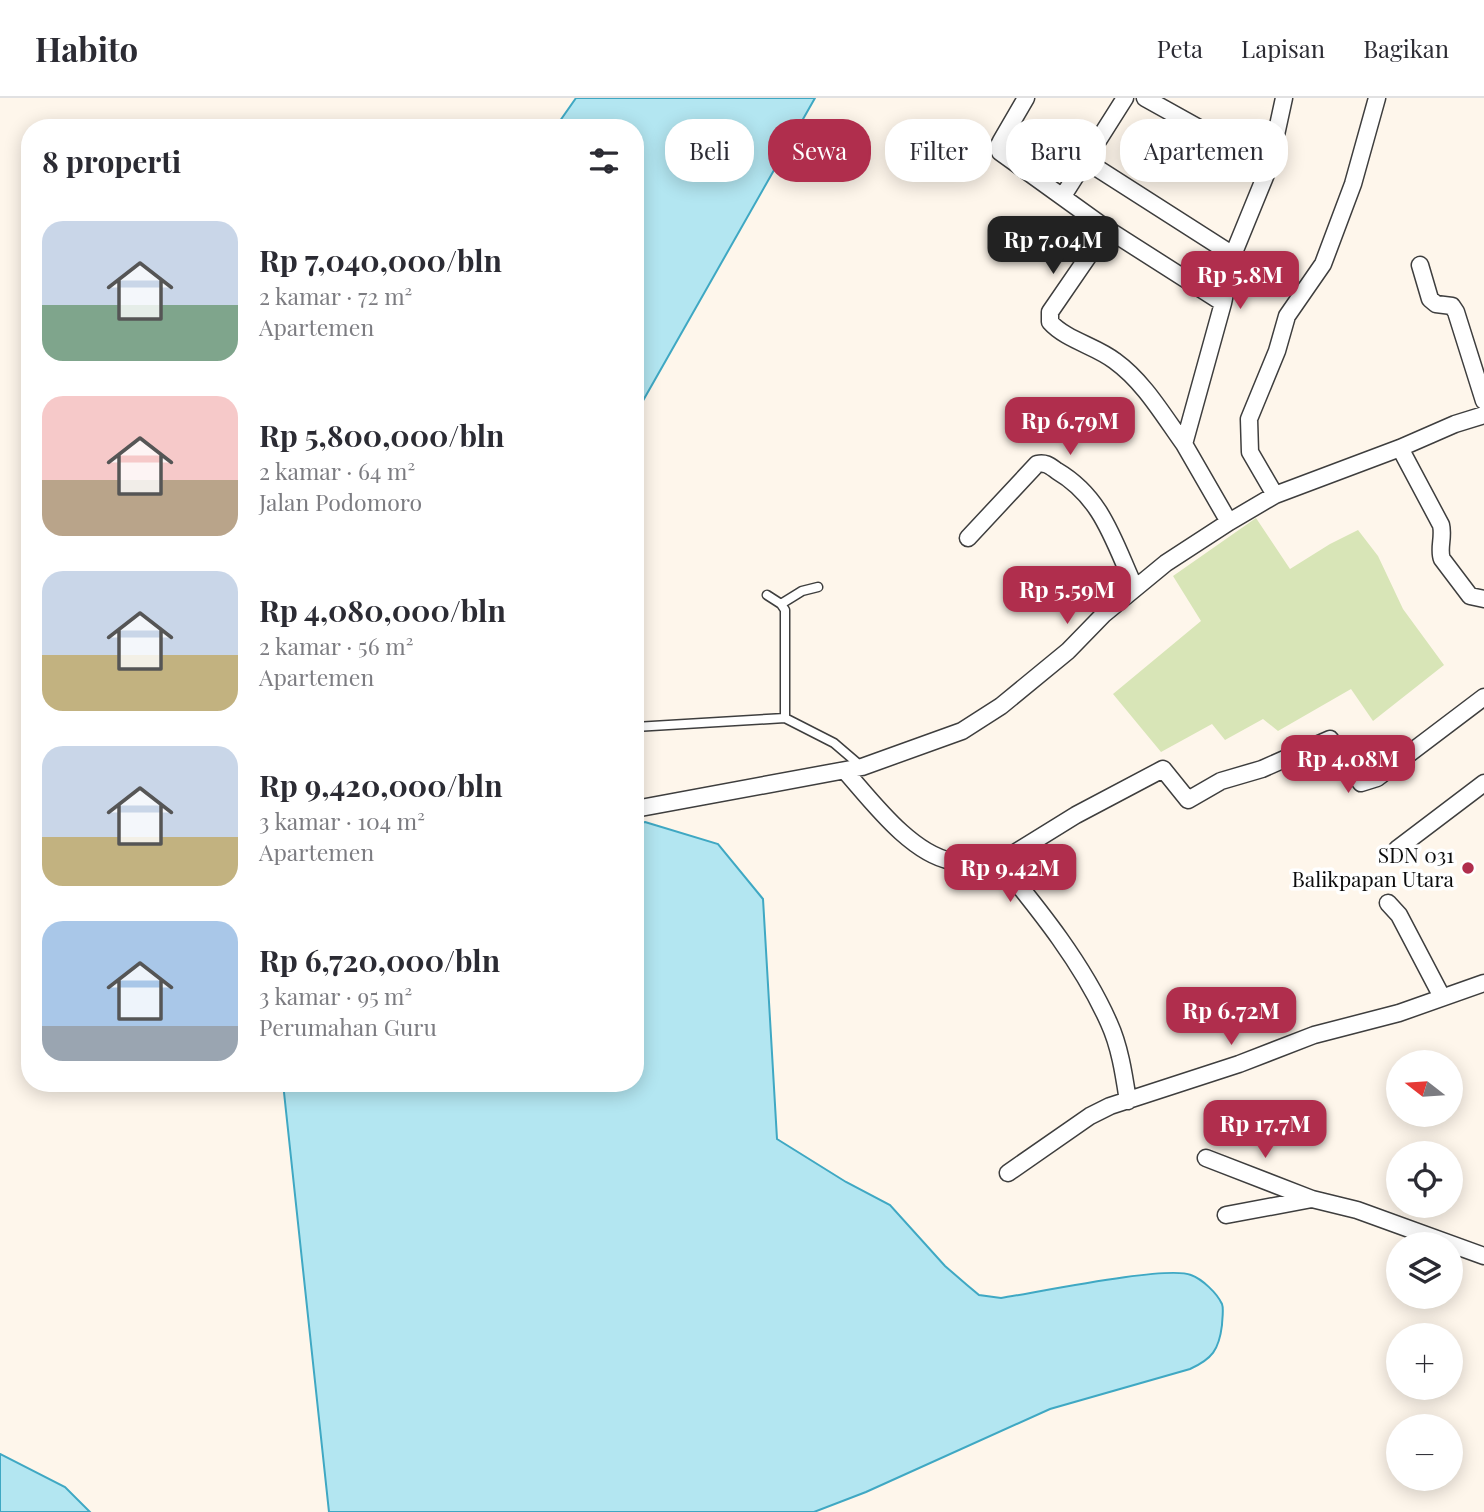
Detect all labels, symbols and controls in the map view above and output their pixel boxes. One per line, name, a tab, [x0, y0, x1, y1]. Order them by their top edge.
text: Habito	[35, 26, 138, 70]
text: Peta	[1157, 32, 1203, 64]
text: Lapisan	[1241, 32, 1325, 64]
text: Bagikan	[1363, 32, 1449, 64]
chip: Beli	[665, 119, 754, 182]
chip: Sewa	[768, 119, 871, 182]
chip: Filter	[885, 119, 992, 182]
chip: Baru	[1006, 119, 1106, 182]
chip: Apartemen	[1120, 119, 1288, 182]
text: 8 properti	[42, 141, 181, 181]
icon: filters	[585, 142, 623, 180]
pin: Rp 7.04M	[981, 216, 1125, 276]
text: Rp 7.04M	[1003, 223, 1103, 254]
text: Rp 7,040,000/bln	[259, 240, 502, 280]
icon: home	[98, 249, 182, 333]
pin: Rp 5.8M	[1175, 252, 1305, 311]
text: Rp 5.8M	[1197, 258, 1283, 289]
text: 2 kamar · 72 m²	[259, 280, 412, 311]
text: Apartemen	[259, 311, 374, 342]
pin: Rp 6.79M	[998, 398, 1142, 457]
text: Rp 6.79M	[1021, 404, 1119, 435]
text: Rp 5,800,000/bln	[259, 415, 504, 455]
icon: home	[98, 424, 182, 508]
text: 2 kamar · 64 m²	[259, 455, 415, 486]
text: Jalan Podomoro	[259, 486, 422, 517]
pin: Rp 5.59M	[995, 566, 1139, 626]
text: Rp 5.59M	[1019, 573, 1115, 604]
text: Rp 4,080,000/bln	[259, 590, 506, 630]
icon: home	[98, 599, 182, 683]
text: 2 kamar · 56 m²	[259, 630, 413, 661]
text: Apartemen	[259, 661, 374, 692]
pin: Rp 4.08M	[1276, 736, 1420, 795]
text: Rp 4.08M	[1297, 742, 1399, 773]
text: Rp 9,420,000/bln	[259, 765, 503, 805]
icon: home	[98, 774, 182, 858]
text: 3 kamar · 104 m²	[259, 805, 425, 836]
text: Apartemen	[259, 836, 374, 867]
place label: SDN 031 Balikpapan Utara	[1292, 840, 1455, 892]
pin: Rp 9.42M	[938, 844, 1082, 904]
text: Rp 9.42M	[960, 851, 1060, 882]
marker: SDN 031 Balikpapan Utara	[1460, 860, 1476, 876]
text: Rp 6,720,000/bln	[259, 940, 500, 980]
icon: home	[98, 949, 182, 1033]
text: 3 kamar · 95 m²	[259, 980, 412, 1011]
pin: Rp 6.72M	[1159, 988, 1303, 1047]
text: Rp 6.72M	[1182, 994, 1280, 1025]
text: Perumahan Guru	[259, 1011, 437, 1042]
north arrow	[1386, 1050, 1463, 1127]
map controls	[1386, 1050, 1463, 1491]
pin: Rp 17.7M	[1193, 1100, 1337, 1160]
text: Rp 17.7M	[1219, 1107, 1311, 1138]
button: locate	[1386, 1141, 1463, 1218]
button: layers	[1386, 1232, 1463, 1309]
button: +	[1386, 1323, 1463, 1400]
button: −	[1386, 1414, 1463, 1491]

